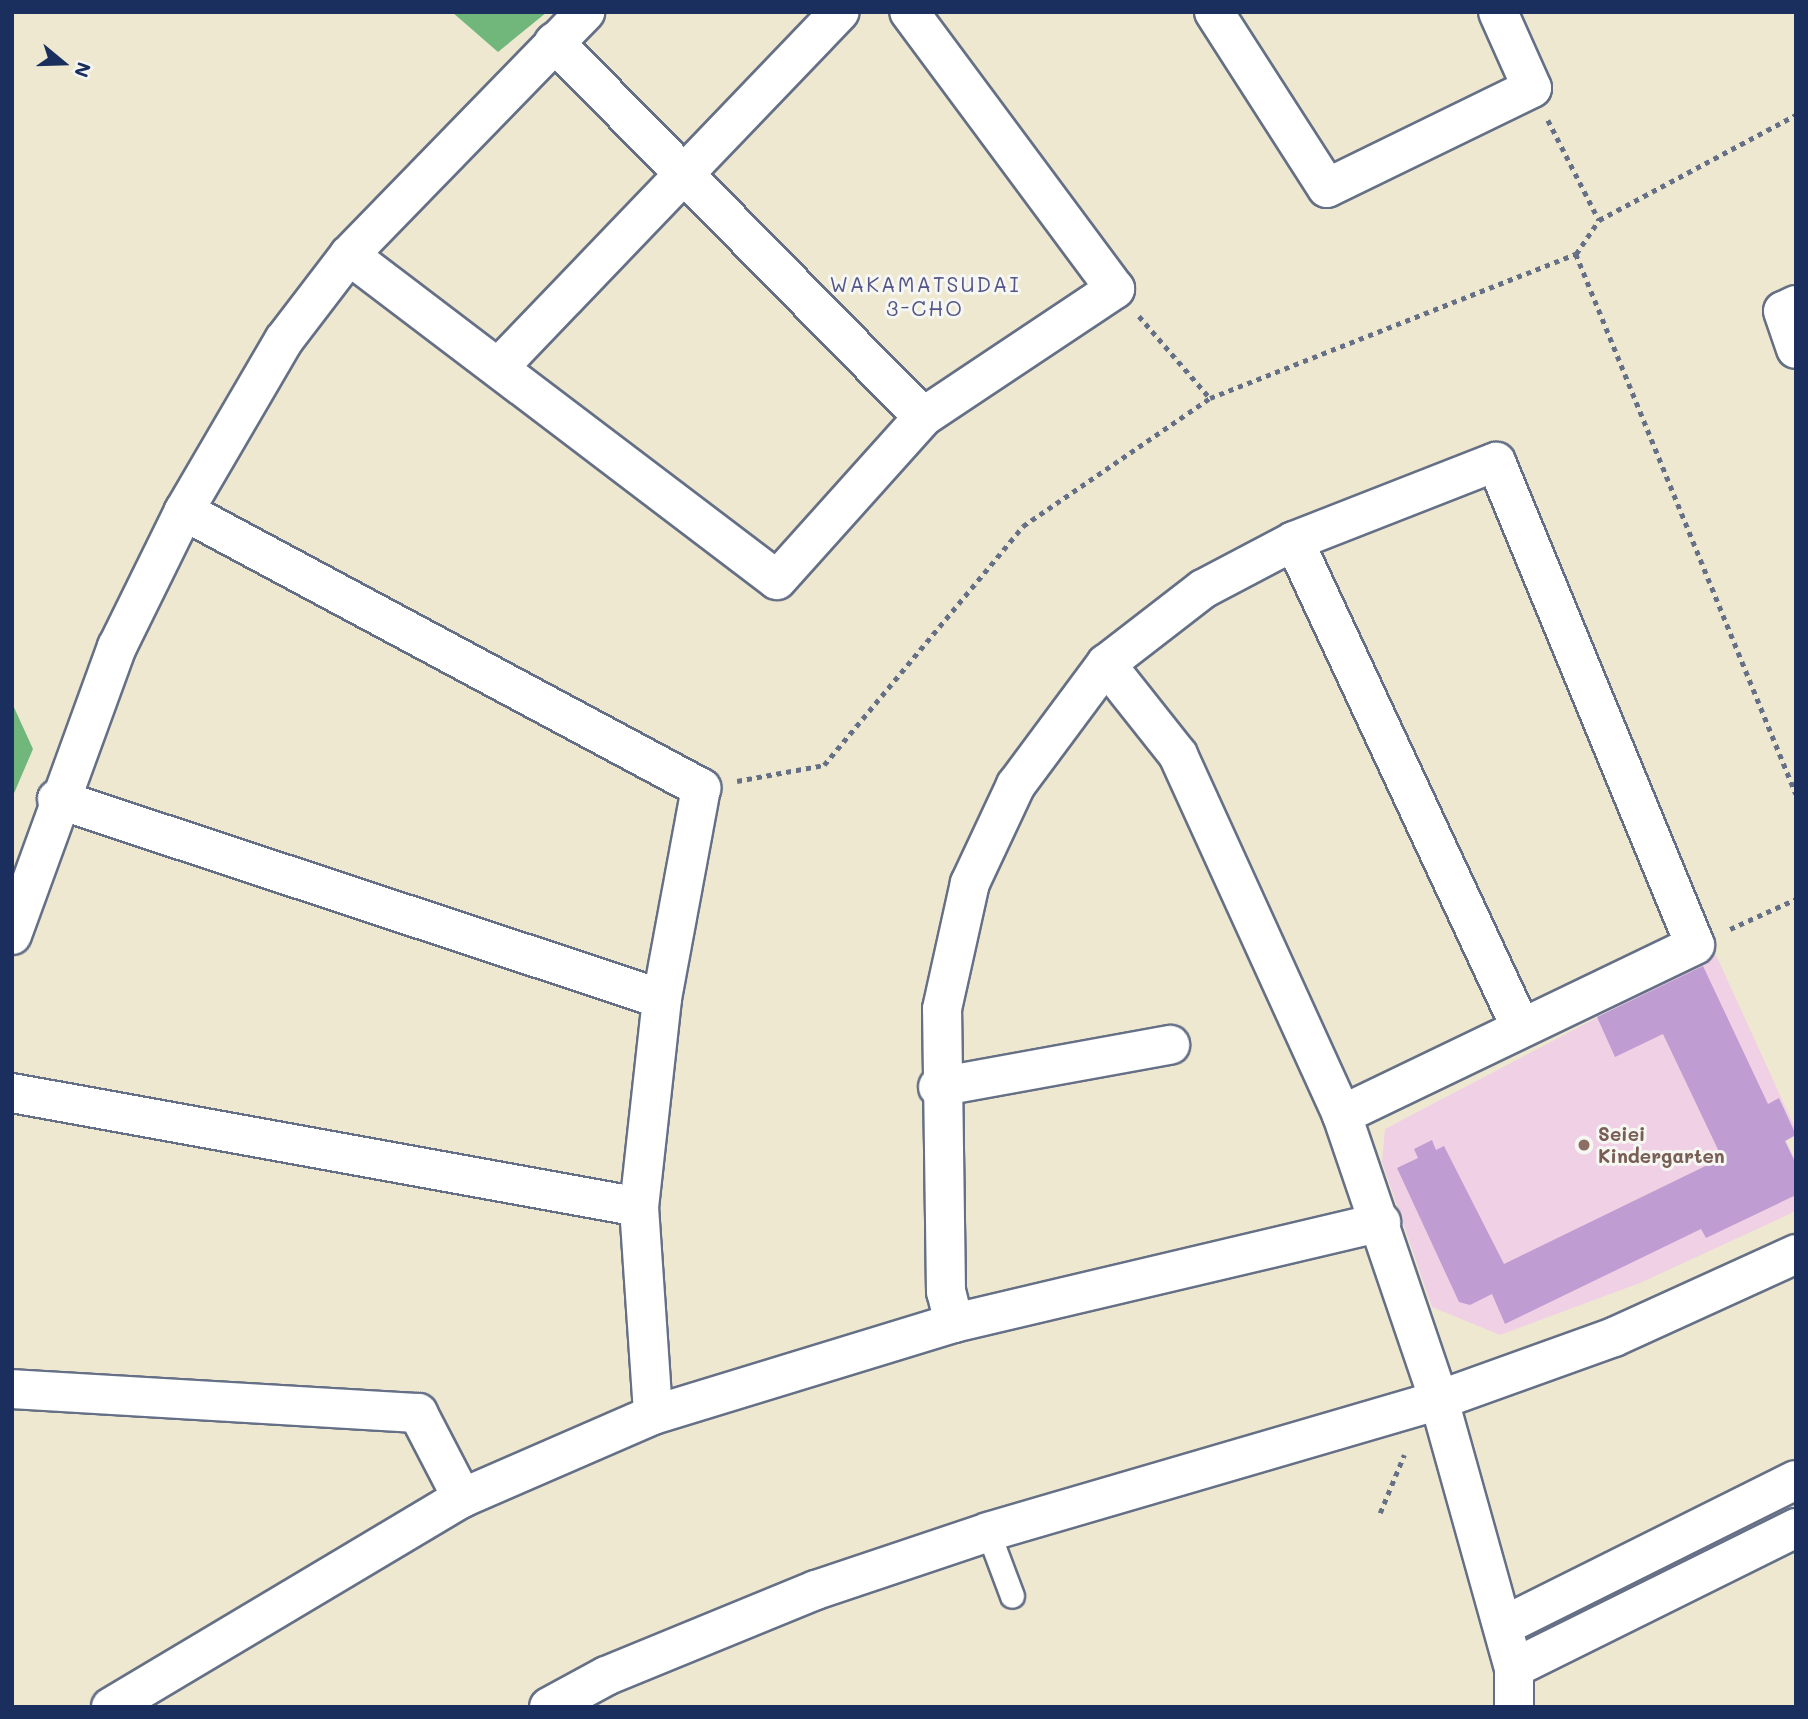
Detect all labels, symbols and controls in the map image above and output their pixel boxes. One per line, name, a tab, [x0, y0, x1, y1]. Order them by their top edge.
north arrow	[28, 28, 98, 98]
text: N	[69, 59, 97, 81]
district label: WAKAMATSUDAI 3-CHO	[831, 271, 1019, 321]
place label: Seiei Kindergarten	[1598, 1123, 1725, 1167]
marker: Seiei Kindergarten	[1576, 1137, 1592, 1153]

